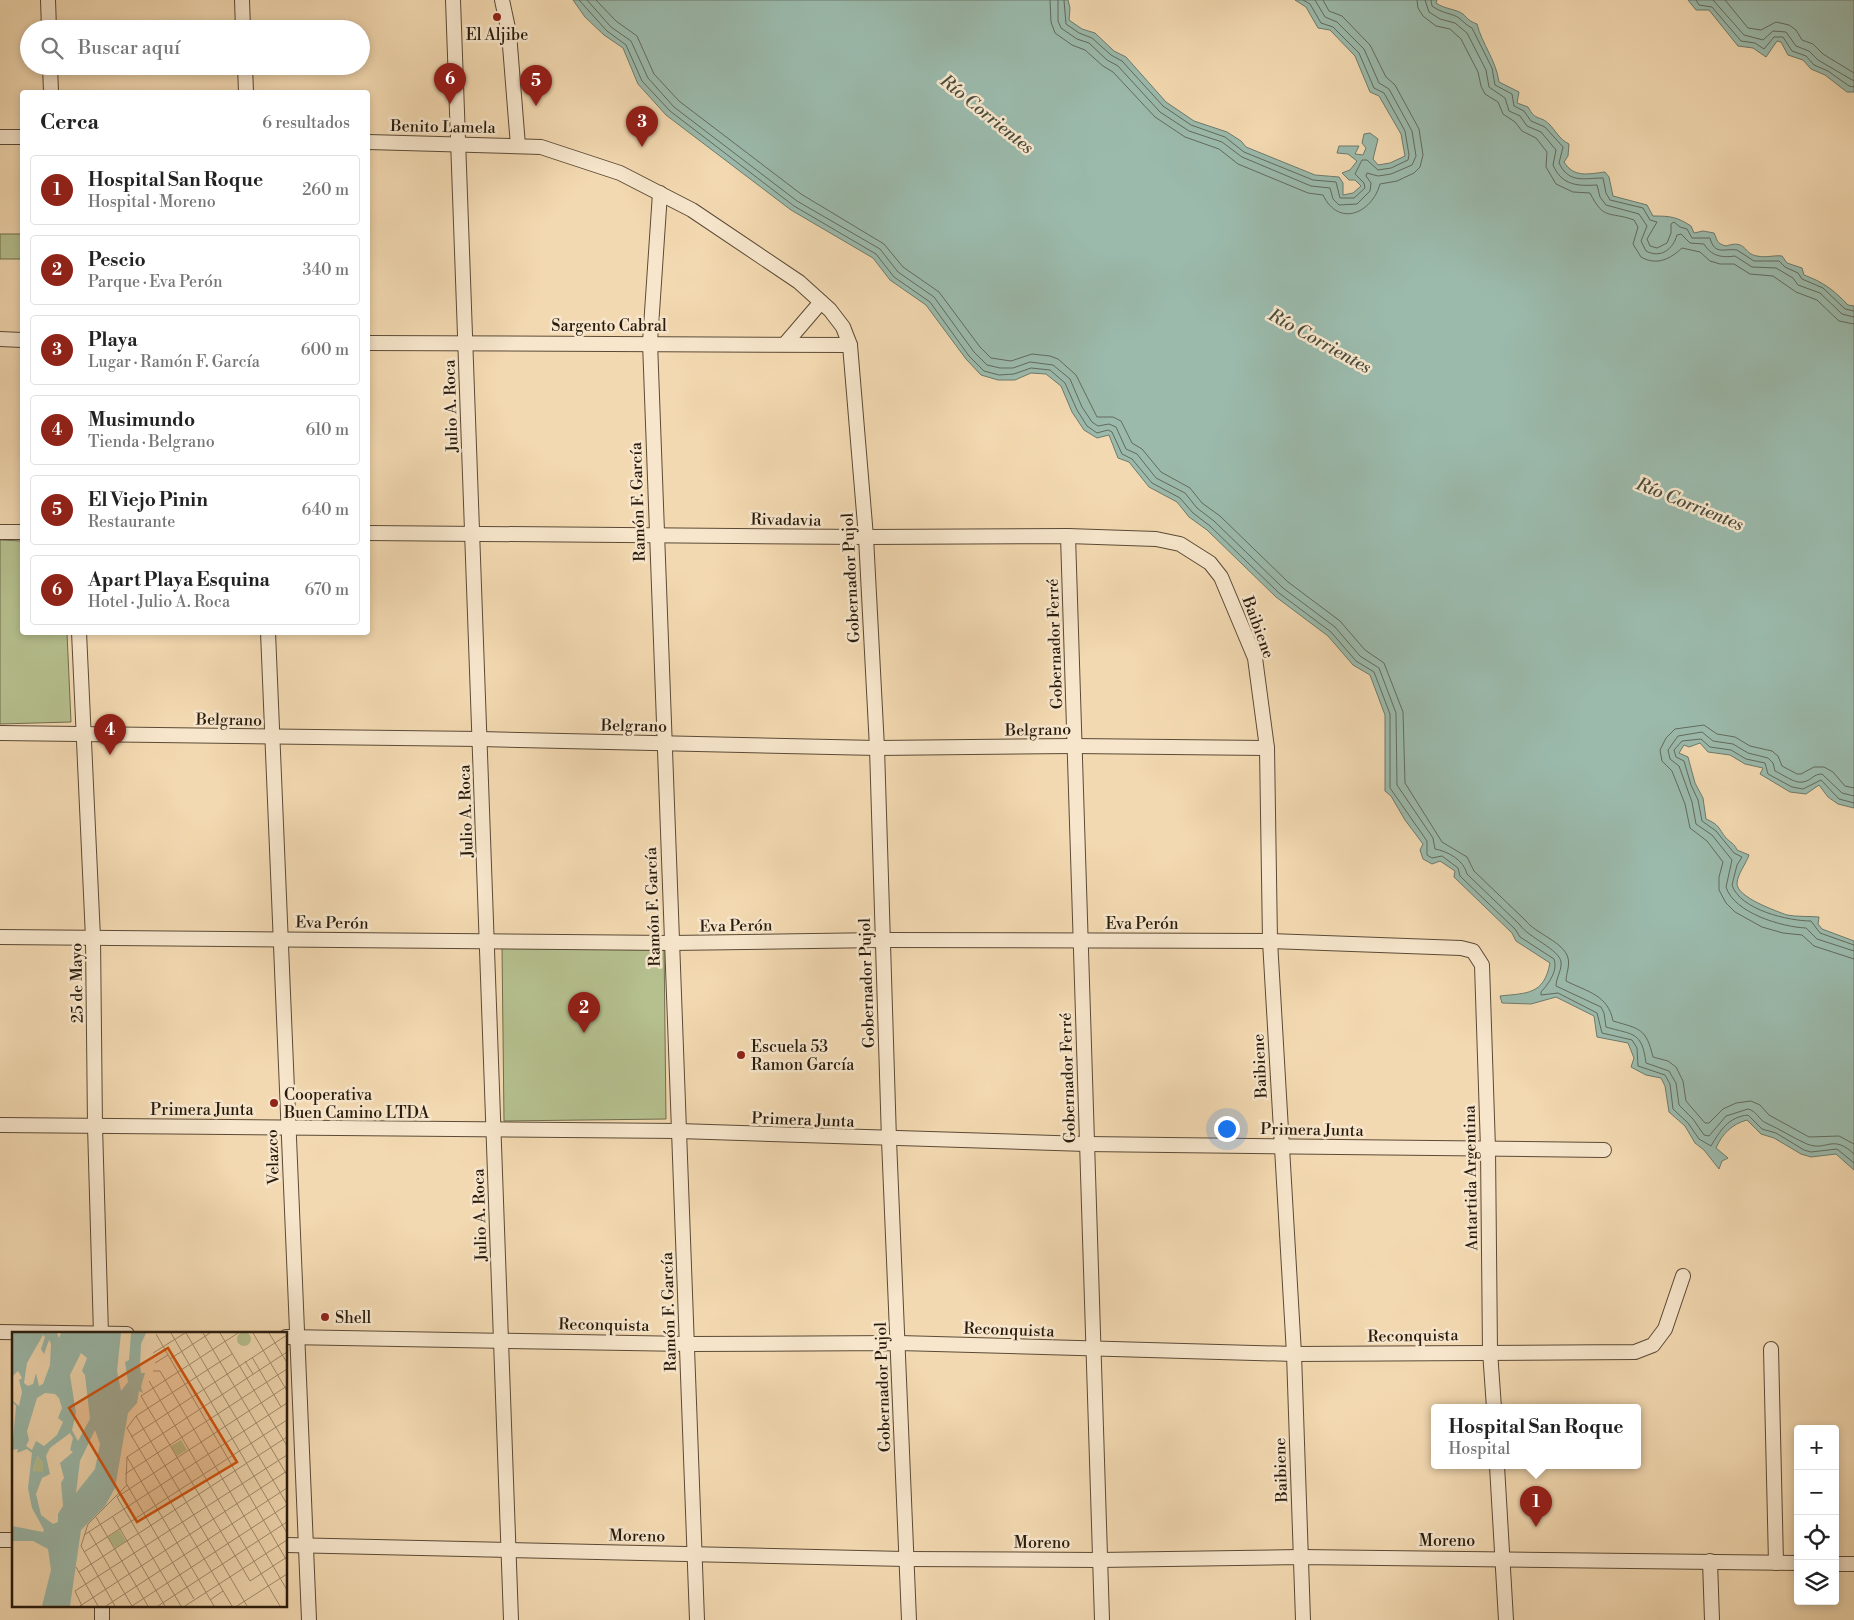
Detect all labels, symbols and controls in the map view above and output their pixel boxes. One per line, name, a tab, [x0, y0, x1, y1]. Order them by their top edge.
marker: El Aljibe	[491, 11, 503, 23]
search box	[20, 20, 370, 75]
place label: El Aljibe	[466, 25, 528, 45]
icon: search	[38, 34, 66, 62]
text: Buscar aquí	[78, 36, 180, 60]
pin: 6	[434, 63, 466, 104]
pin: 5	[520, 65, 552, 106]
water label: Río Corrientes	[934, 69, 1038, 159]
pin: 3	[626, 106, 658, 147]
text: Cerca	[40, 110, 99, 136]
text: 6 resultados	[262, 113, 350, 133]
street label: Benito Lamela	[389, 116, 497, 138]
text: Hospital San Roque	[88, 168, 263, 192]
text: 1	[53, 180, 61, 200]
text: 260 m	[302, 180, 349, 200]
text: Hospital · Moreno	[88, 192, 216, 212]
text: Pescio	[88, 248, 146, 272]
text: 2	[52, 260, 62, 280]
text: 340 m	[302, 260, 349, 280]
text: Parque · Eva Perón	[88, 272, 222, 292]
water label: Río Corrientes	[1263, 303, 1375, 379]
street label: Sargento Cabral	[551, 316, 667, 336]
text: Playa	[88, 328, 138, 352]
text: 3	[52, 340, 62, 360]
text: 600 m	[301, 340, 349, 360]
text: Lugar · Ramón F. García	[88, 352, 260, 372]
street label: Julio A. Roca	[439, 358, 463, 454]
text: Musimundo	[88, 408, 195, 432]
text: 4	[52, 420, 62, 440]
text: 610 m	[305, 420, 349, 440]
text: Tienda · Belgrano	[88, 432, 215, 452]
street label: Ramón F. García	[626, 441, 650, 562]
water label: Río Corrientes	[1632, 472, 1747, 537]
text: El Viejo Pinin	[88, 488, 208, 512]
text: 5	[52, 500, 62, 520]
text: 640 m	[302, 500, 349, 520]
street label: Rivadavia	[750, 509, 822, 531]
text: Restaurante	[88, 512, 175, 532]
street label: Gobernador Pujol	[838, 512, 864, 644]
text: Apart Playa Esquina	[88, 568, 270, 592]
street label: Gobernador Ferré	[1043, 578, 1067, 710]
text: 6	[52, 580, 62, 600]
text: 670 m	[305, 580, 349, 600]
text: Hotel · Julio A. Roca	[88, 592, 230, 612]
street label: Baibiene	[1237, 593, 1279, 661]
street label: Belgrano	[195, 709, 262, 731]
pin: 4	[94, 714, 126, 755]
street label: Belgrano	[600, 715, 667, 737]
street label: Belgrano	[1004, 719, 1071, 741]
street label: Julio A. Roca	[454, 763, 478, 859]
street label: Ramón F. García	[641, 846, 665, 967]
street label: Eva Perón	[295, 912, 369, 934]
street label: Eva Perón	[1105, 914, 1179, 934]
street label: Eva Perón	[699, 915, 773, 937]
street label: Gobernador Pujol	[855, 917, 879, 1048]
street label: 25 de Mayo	[66, 943, 88, 1023]
pin: 2	[568, 992, 600, 1033]
street label: Gobernador Ferré	[1056, 1012, 1080, 1144]
street label: Baibiene	[1248, 1033, 1272, 1100]
place label: Escuela 53 Ramon García	[751, 1037, 855, 1075]
marker: Escuela 53 Ramon García	[735, 1049, 747, 1061]
place label: Cooperativa Buen Camino LTDA	[283, 1085, 430, 1123]
marker: Cooperativa Buen Camino LTDA	[268, 1097, 280, 1109]
street label: Primera Junta	[150, 1100, 255, 1120]
street label: Antartida Argentina	[1460, 1104, 1482, 1252]
street label: Primera Junta	[751, 1108, 856, 1132]
your location	[1214, 1116, 1240, 1142]
street label: Primera Junta	[1260, 1119, 1365, 1141]
street label: Velazco	[262, 1129, 284, 1186]
street label: Julio A. Roca	[468, 1167, 492, 1263]
street label: Ramón F. García	[657, 1251, 681, 1372]
place label: Shell	[335, 1308, 372, 1328]
marker: Shell	[319, 1311, 331, 1323]
street label: Reconquista	[558, 1314, 651, 1336]
street label: Reconquista	[963, 1318, 1056, 1342]
street label: Gobernador Pujol	[871, 1321, 895, 1452]
street label: Reconquista	[1367, 1325, 1460, 1347]
inset map	[12, 1332, 288, 1608]
popup	[1431, 1404, 1641, 1469]
text: Hospital San Roque	[1448, 1415, 1624, 1439]
map controls	[1794, 1425, 1839, 1605]
button: +	[1794, 1425, 1839, 1470]
street label: Baibiene	[1270, 1437, 1292, 1504]
text: Hospital	[1448, 1439, 1510, 1459]
button: −	[1794, 1470, 1839, 1515]
pin: 1	[1520, 1486, 1552, 1527]
button: locate	[1794, 1515, 1839, 1560]
street label: Moreno	[609, 1526, 665, 1546]
street label: Moreno	[1419, 1531, 1475, 1551]
street label: Moreno	[1014, 1533, 1070, 1553]
button: layers	[1794, 1560, 1839, 1605]

